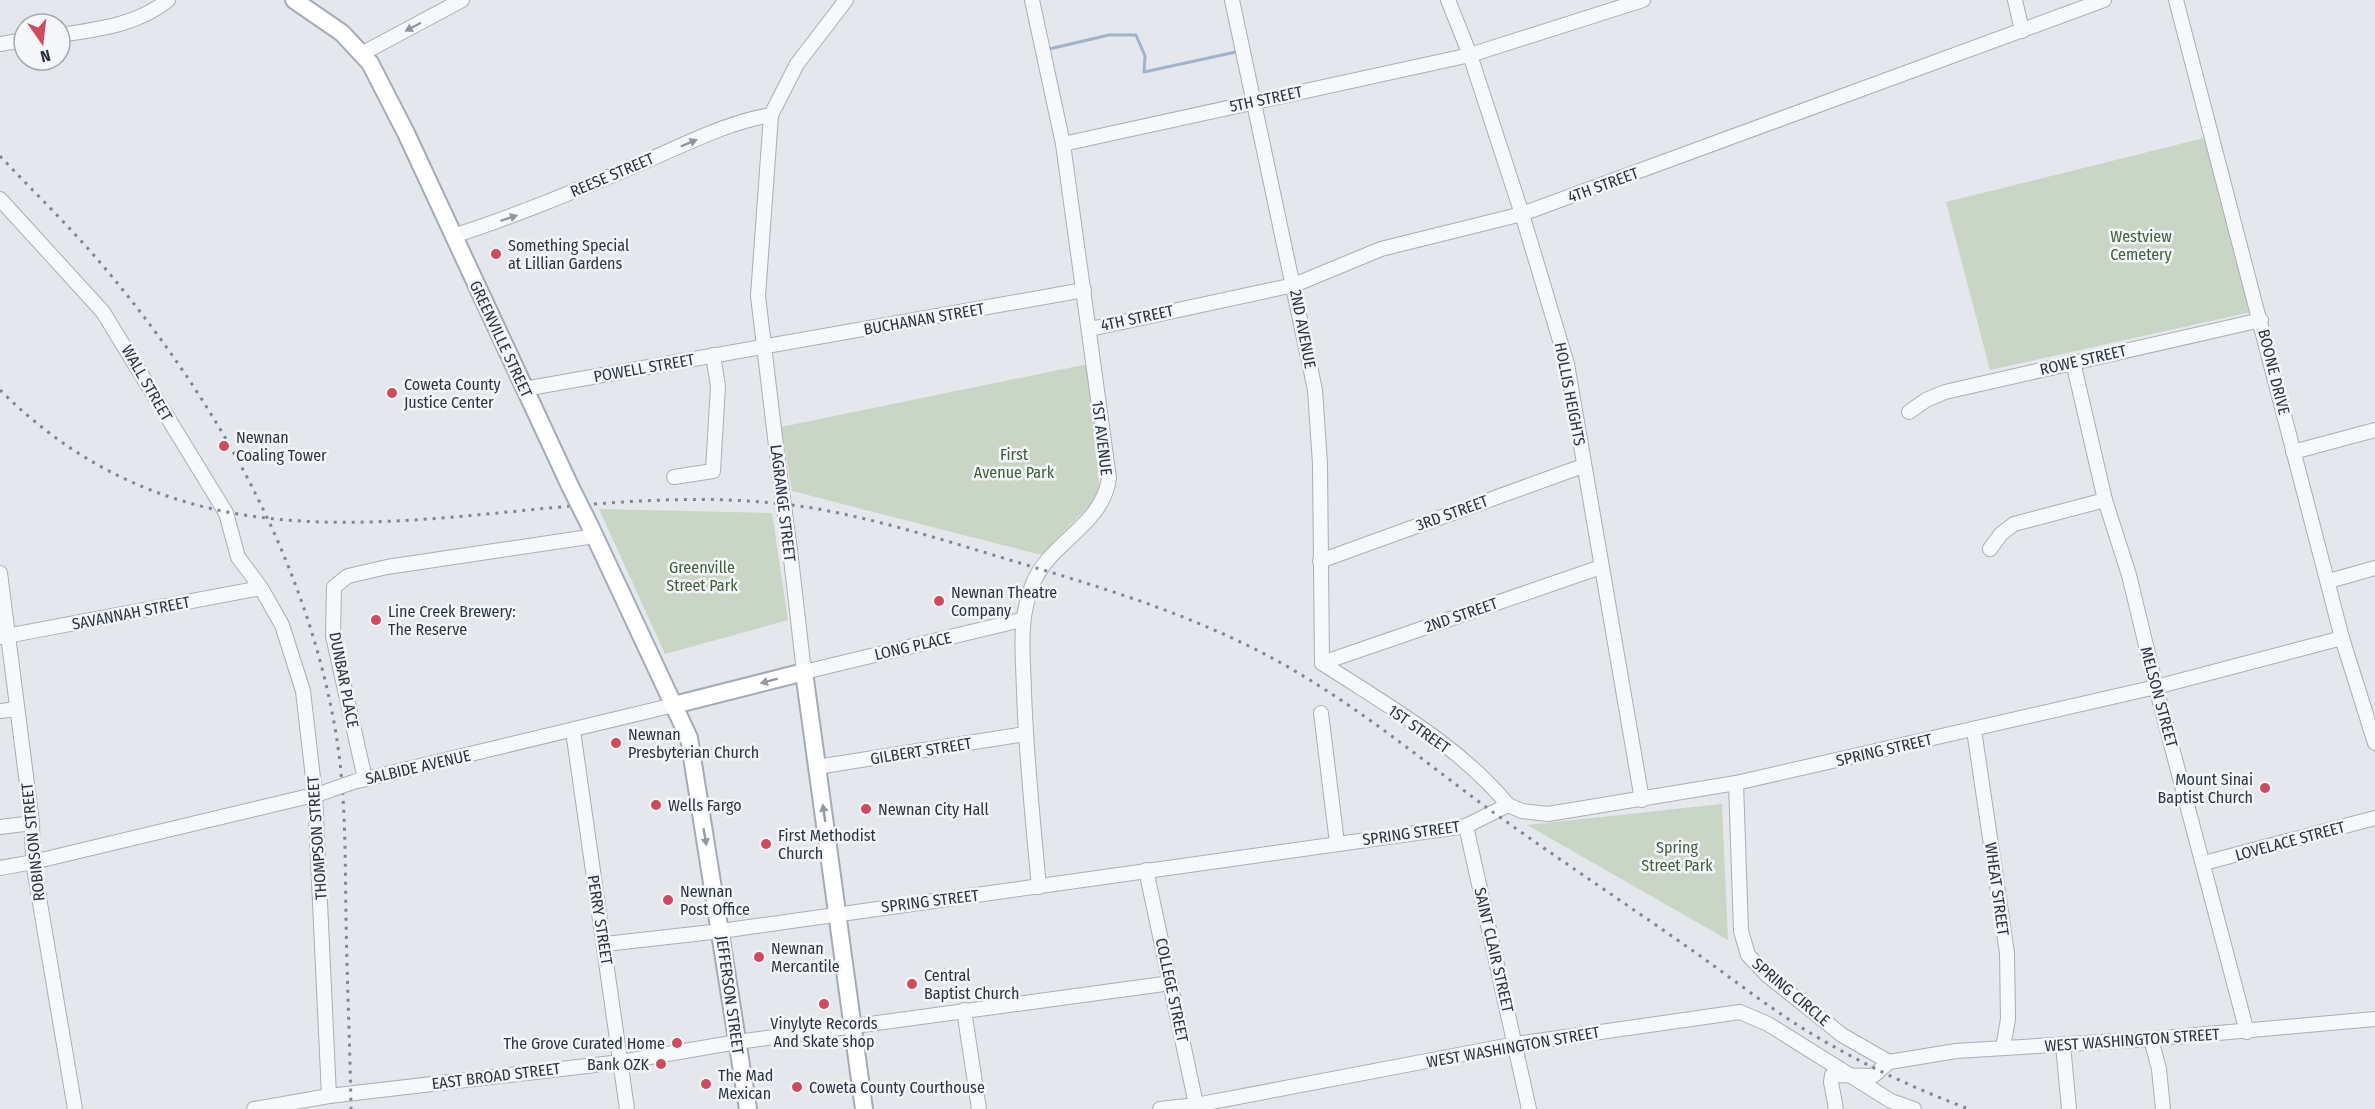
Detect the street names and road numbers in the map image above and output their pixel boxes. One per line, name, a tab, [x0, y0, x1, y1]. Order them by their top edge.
street label: 5TH STREET	[1228, 82, 1305, 116]
street label: REESE STREET	[567, 149, 657, 201]
street label: 4TH STREET	[1565, 163, 1642, 207]
street label: GREENVILLE STREET	[466, 278, 537, 401]
street label: 2ND AVENUE	[1286, 288, 1320, 370]
street label: BUCHANAN STREET	[862, 299, 986, 339]
street label: 4TH STREET	[1099, 301, 1176, 335]
street label: BOONE DRIVE	[2254, 327, 2294, 417]
street label: HOLLIS HEIGHTS	[1551, 341, 1589, 447]
street label: ROWE STREET	[2038, 341, 2129, 379]
street label: WALL STREET	[118, 342, 177, 425]
street label: POWELL STREET	[592, 350, 696, 386]
street label: 1ST AVENUE	[1088, 399, 1116, 477]
street label: LAGRANGE STREET	[766, 443, 800, 563]
street label: 3RD STREET	[1413, 491, 1491, 535]
street label: SAVANNAH STREET	[70, 592, 192, 634]
street label: 2ND STREET	[1422, 593, 1501, 636]
street label: LONG PLACE	[873, 628, 953, 664]
street label: DUNBAR PLACE	[325, 630, 363, 730]
street label: MELSON STREET	[2136, 645, 2182, 750]
street label: 1ST STREET	[1384, 701, 1454, 758]
street label: SPRING STREET	[1834, 730, 1934, 770]
street label: GILBERT STREET	[869, 734, 974, 768]
street label: SALBIDE AVENUE	[364, 746, 472, 788]
street label: THOMPSON STREET	[303, 775, 331, 901]
street label: ROBINSON STREET	[17, 781, 49, 902]
street label: SPRING STREET	[1361, 817, 1461, 849]
street label: LOVELACE STREET	[2233, 817, 2348, 865]
street label: WHEAT STREET	[1981, 841, 2013, 937]
street label: PERRY STREET	[584, 874, 617, 967]
street label: SPRING STREET	[880, 886, 980, 916]
street label: SAINT CLAIR STREET	[1470, 886, 1518, 1015]
street label: JEFFERSON STREET	[712, 934, 748, 1056]
street label: COLLEGE STREET	[1152, 936, 1192, 1044]
street label: SPRING CIRCLE	[1748, 954, 1834, 1030]
street label: WEST WASHINGTON STREET	[1425, 1022, 1602, 1072]
street label: WEST WASHINGTON STREET	[2044, 1024, 2221, 1056]
street label: EAST BROAD STREET	[431, 1059, 562, 1093]

